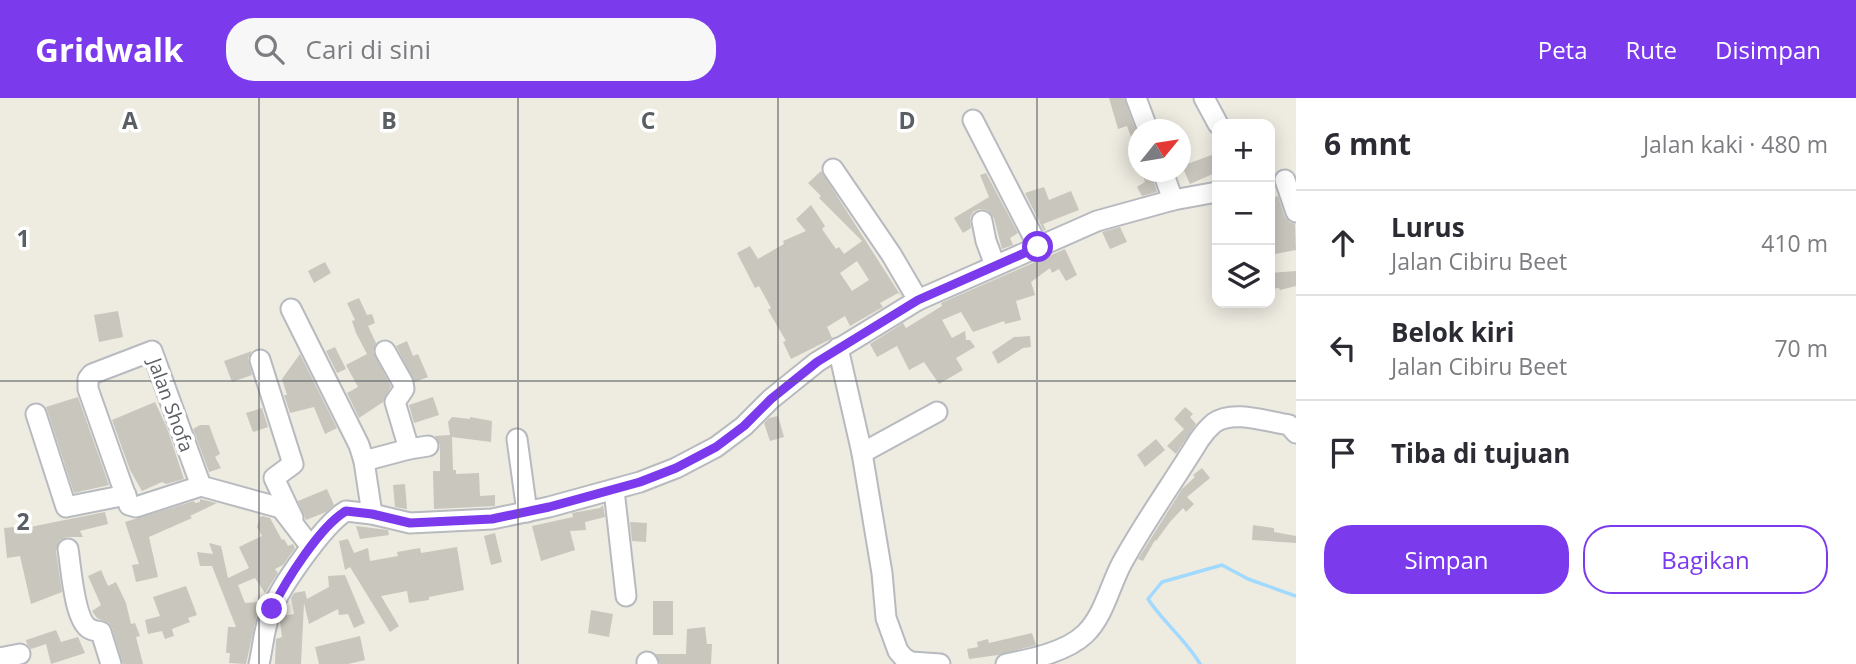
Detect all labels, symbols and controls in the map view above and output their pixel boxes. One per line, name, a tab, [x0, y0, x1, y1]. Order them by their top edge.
search box	[226, 18, 716, 81]
text: Gridwalk	[35, 27, 184, 72]
icon: search	[250, 30, 288, 68]
text: Cari di sini	[306, 31, 431, 67]
text: Peta	[1538, 33, 1588, 66]
text: Rute	[1626, 33, 1677, 66]
text: Disimpan	[1715, 33, 1821, 66]
text: A	[122, 104, 138, 136]
text: B	[381, 104, 397, 136]
text: C	[641, 104, 655, 136]
text: D	[898, 104, 916, 136]
north arrow	[1128, 119, 1191, 182]
map controls	[1212, 119, 1275, 308]
button: +	[1212, 119, 1275, 182]
text: 6 mnt	[1324, 123, 1411, 164]
text: Jalan kaki · 480 m	[1643, 128, 1828, 160]
button: −	[1212, 182, 1275, 245]
text: Lurus	[1391, 209, 1465, 245]
text: 1	[16, 222, 30, 254]
icon: ahead	[1324, 224, 1362, 262]
text: 410 m	[1761, 227, 1828, 259]
route start	[1022, 231, 1053, 262]
button: layers	[1212, 245, 1275, 308]
text: Jalan Cibiru Beet	[1391, 245, 1567, 277]
text: Belok kiri	[1391, 314, 1515, 350]
icon: left	[1324, 329, 1362, 367]
text: 70 m	[1774, 332, 1828, 364]
text: Jalan Cibiru Beet	[1391, 350, 1567, 382]
street label: Jalan Shofa	[141, 353, 200, 456]
icon: arrive	[1324, 434, 1362, 472]
text: Tiba di tujuan	[1391, 435, 1570, 471]
text: 2	[16, 505, 30, 537]
button: Simpan	[1324, 525, 1569, 594]
button: Bagikan	[1583, 525, 1828, 594]
route end	[256, 593, 287, 624]

